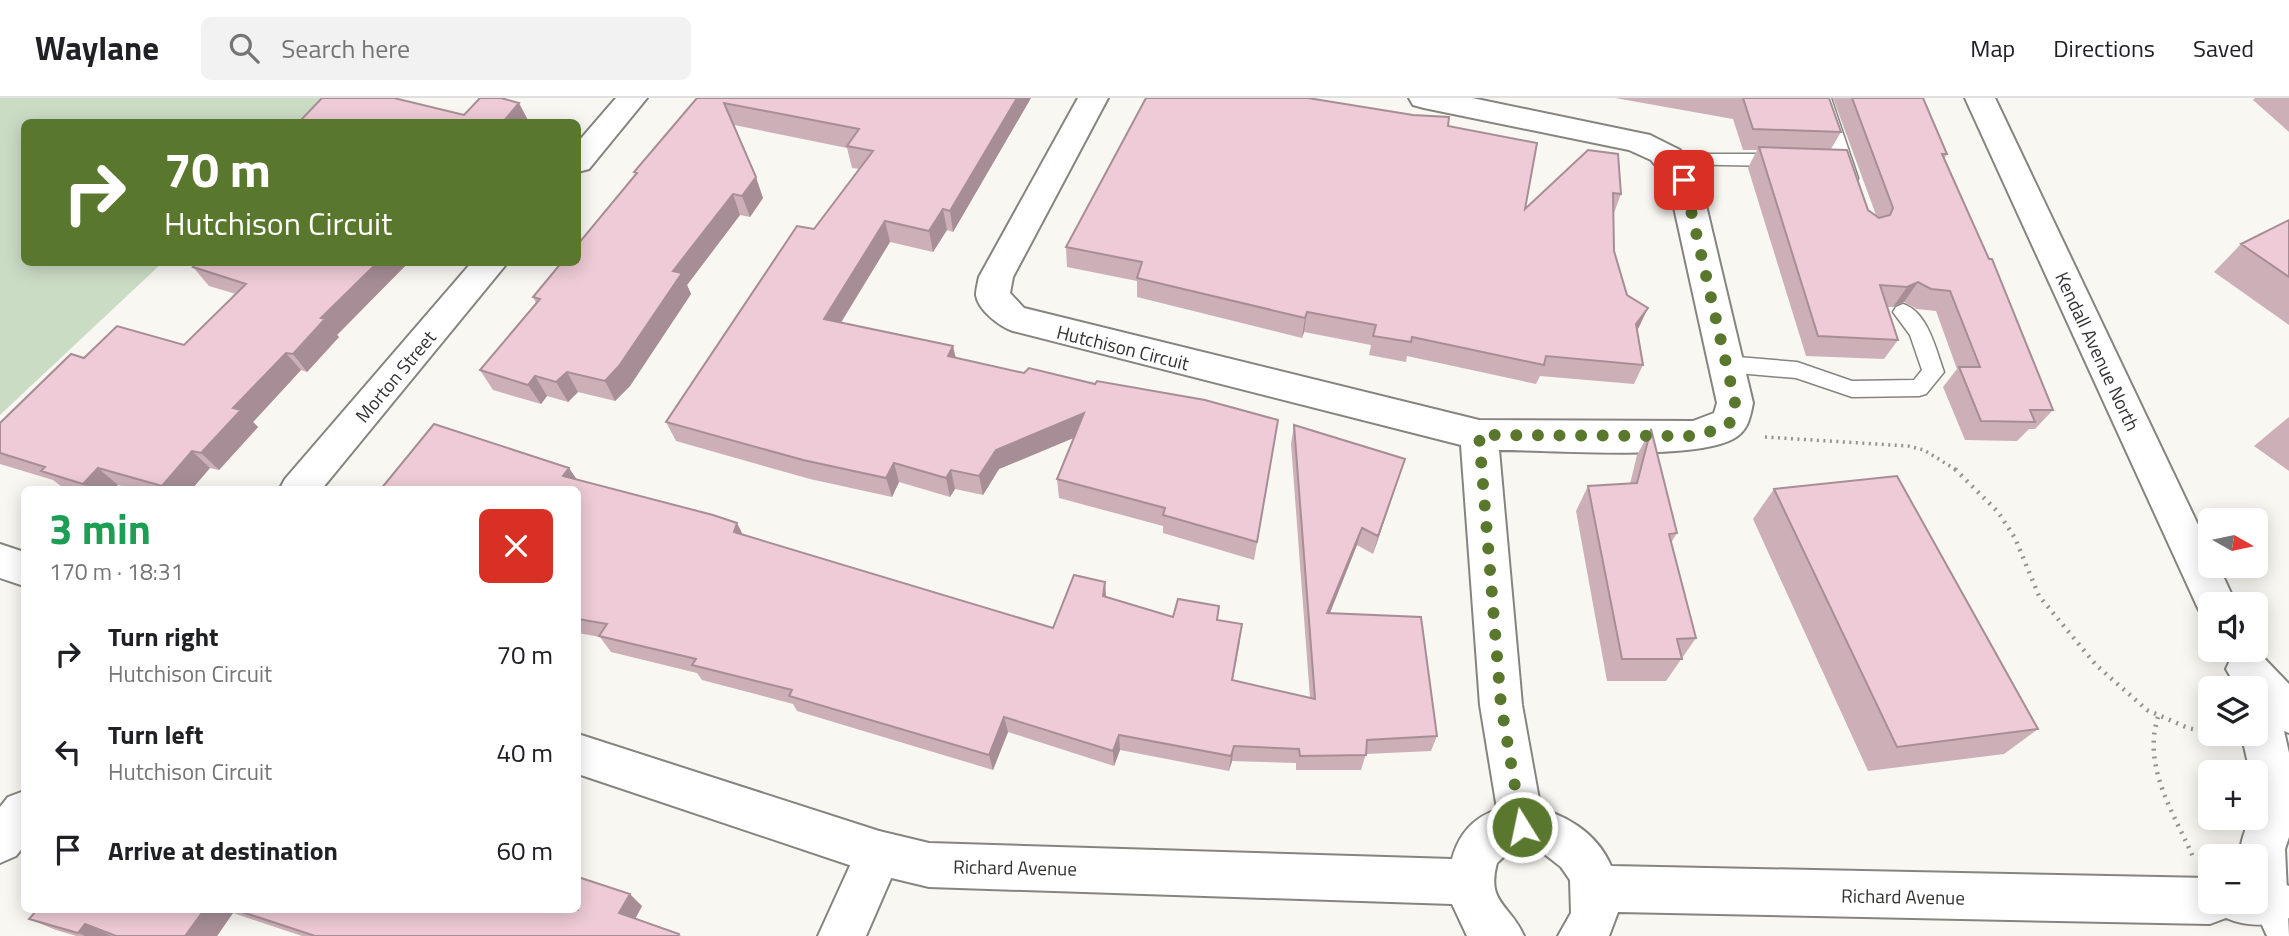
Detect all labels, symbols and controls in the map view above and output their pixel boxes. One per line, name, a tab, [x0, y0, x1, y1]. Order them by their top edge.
search box	[201, 17, 691, 80]
text: Waylane	[35, 23, 159, 73]
icon: search	[225, 29, 263, 67]
text: Search here	[281, 29, 410, 68]
text: Map	[1970, 30, 2015, 66]
text: Directions	[2053, 30, 2155, 66]
text: Saved	[2193, 30, 2254, 66]
text: 70 m	[164, 131, 271, 206]
icon: right	[49, 147, 140, 238]
pin	[1654, 150, 1714, 210]
icon: arrive	[1665, 161, 1703, 199]
text: Hutchison Circuit	[164, 199, 392, 247]
street label: Kendall Avenue North	[2048, 267, 2148, 435]
street label: Hutchison Circuit	[1054, 317, 1193, 378]
street label: Morton Street	[348, 323, 442, 428]
text: 3 min	[49, 496, 151, 560]
north arrow	[2198, 508, 2268, 578]
map controls	[2198, 508, 2268, 914]
button: close	[479, 509, 553, 583]
text: 170 m · 18:31	[49, 554, 184, 589]
button: sound	[2198, 592, 2268, 662]
text: Turn right	[108, 617, 219, 656]
icon: right	[49, 635, 87, 673]
text: 70 m	[496, 635, 553, 674]
text: Hutchison Circuit	[108, 656, 272, 691]
button: layers	[2198, 676, 2268, 746]
text: Turn left	[108, 715, 203, 754]
icon: left	[49, 733, 87, 771]
text: 40 m	[496, 733, 553, 772]
text: Hutchison Circuit	[108, 754, 272, 789]
button: +	[2198, 760, 2268, 830]
position arrow	[1485, 790, 1559, 864]
icon: arrive	[49, 831, 87, 869]
text: Arrive at destination	[108, 831, 338, 870]
text: 60 m	[496, 831, 553, 870]
button: −	[2198, 844, 2268, 914]
street label: Richard Avenue	[953, 851, 1077, 883]
street label: Richard Avenue	[1841, 880, 1965, 912]

